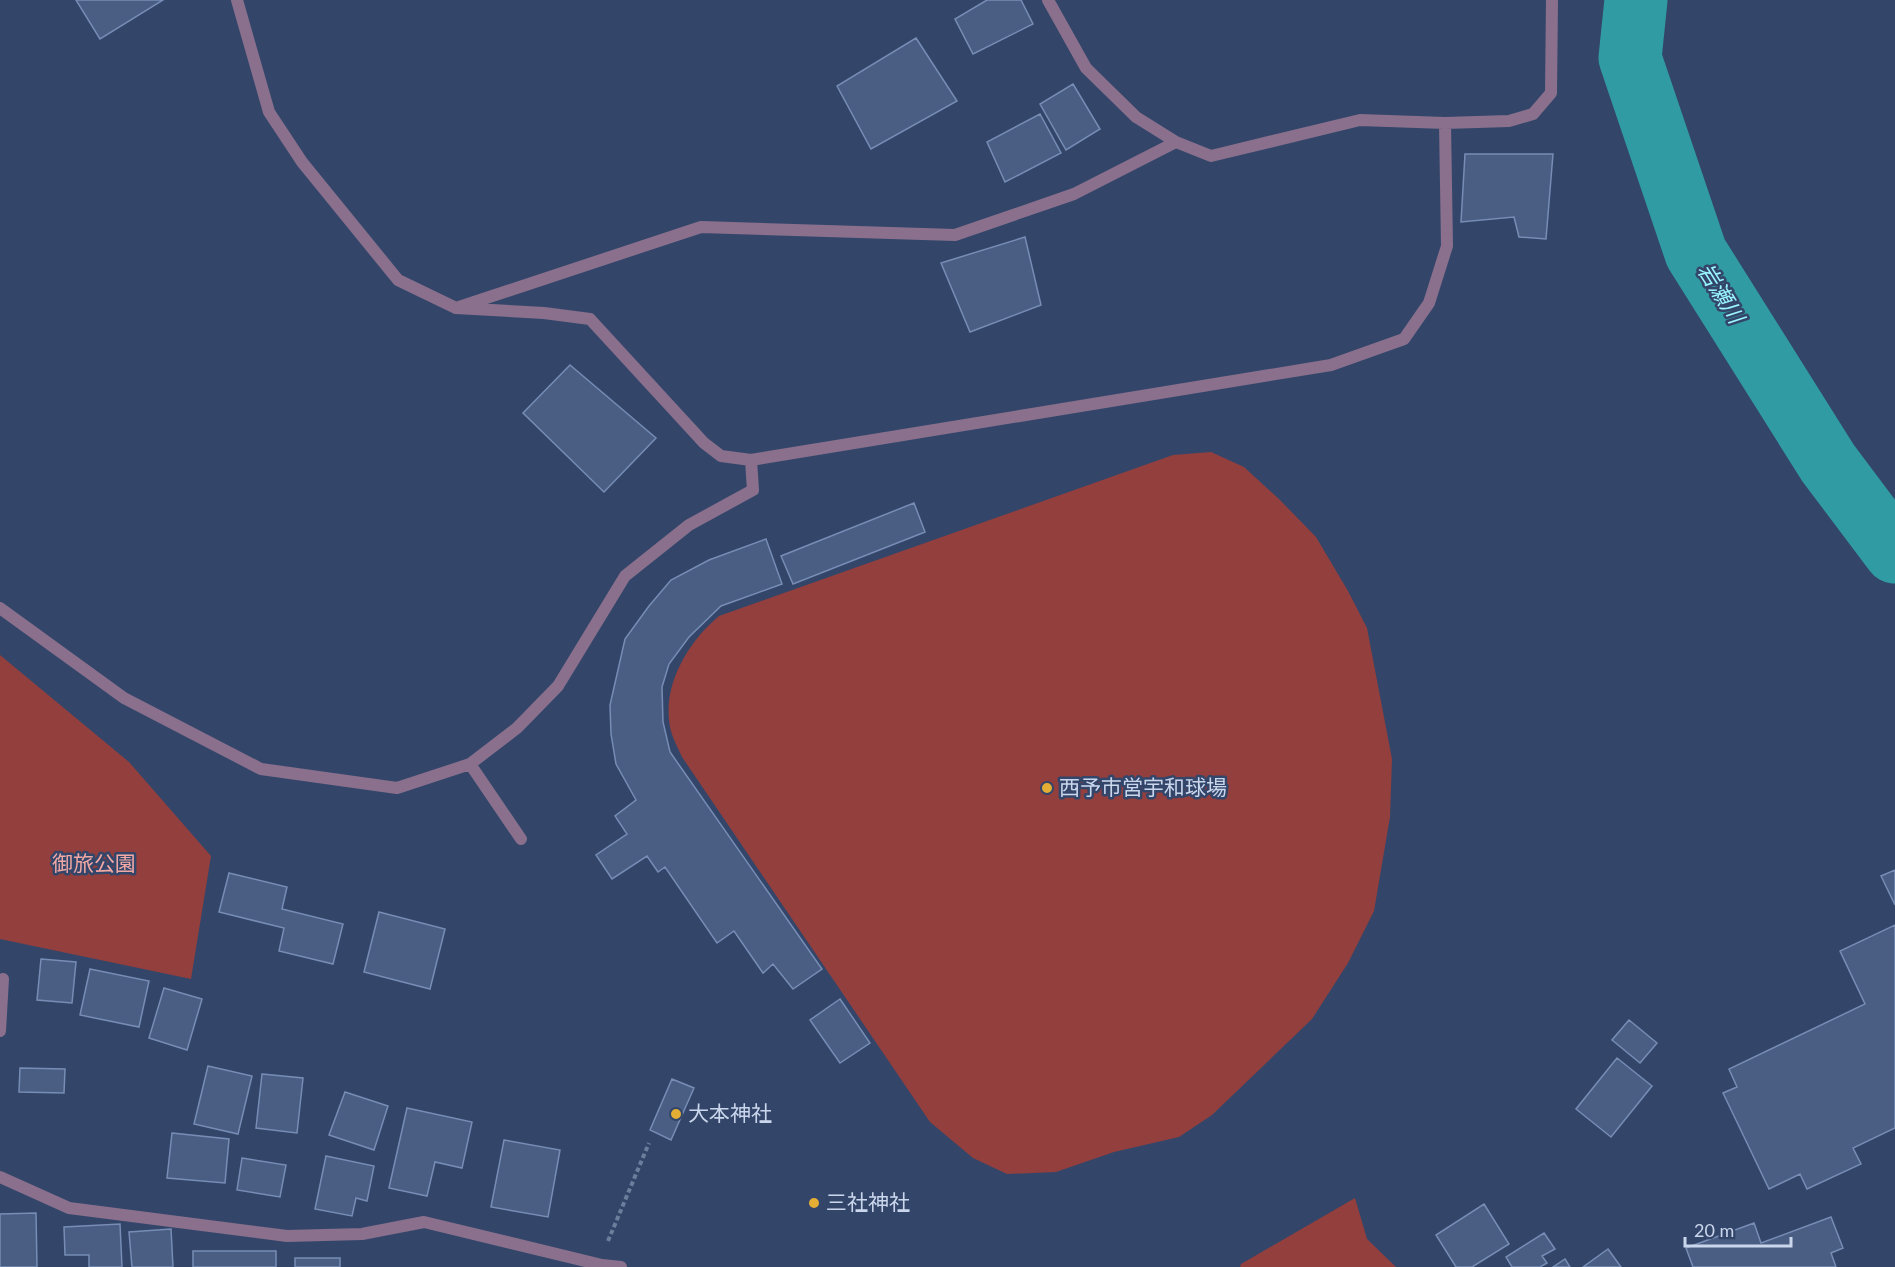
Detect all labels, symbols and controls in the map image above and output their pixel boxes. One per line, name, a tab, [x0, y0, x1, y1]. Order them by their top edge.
water label: 岩瀬川	[1692, 258, 1751, 330]
place label: 西予市営宇和球場	[1059, 774, 1227, 799]
marker: 西予市営宇和球場	[1040, 781, 1054, 795]
park label: 御旅公園	[52, 850, 136, 875]
place label: 大本神社	[688, 1100, 772, 1125]
marker: 大本神社	[669, 1107, 683, 1121]
place label: 三社神社	[826, 1189, 910, 1214]
marker: 三社神社	[807, 1196, 821, 1210]
scale bar	[1685, 1210, 1792, 1248]
text: 20 m	[1694, 1219, 1734, 1241]

